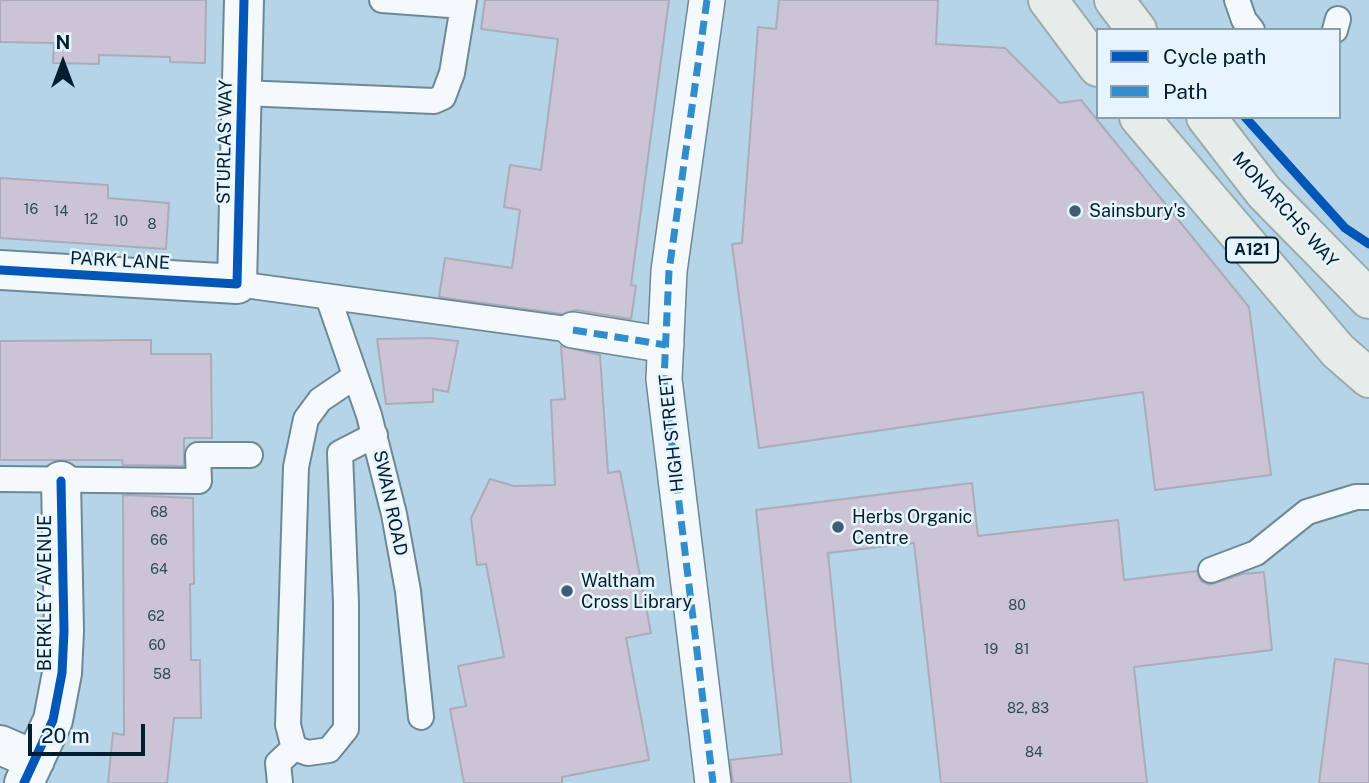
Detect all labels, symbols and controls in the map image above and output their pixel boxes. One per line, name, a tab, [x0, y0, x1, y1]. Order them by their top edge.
north arrow	[28, 28, 98, 98]
legend	[1096, 28, 1341, 119]
text: N	[56, 31, 70, 53]
text: Cycle path	[1163, 44, 1266, 69]
text: Path	[1163, 79, 1208, 104]
street label: STURLAS WAY	[213, 80, 237, 204]
street label: MONARCHS WAY	[1228, 148, 1342, 272]
place label: Sainsbury's	[1089, 200, 1186, 222]
house number: 16	[24, 202, 38, 218]
marker: Sainsbury's	[1067, 203, 1083, 219]
house number: 14	[54, 204, 68, 220]
house number: 12	[84, 212, 98, 228]
house number: 10	[114, 214, 128, 230]
house number: 8	[147, 217, 157, 233]
road number: A121	[1226, 238, 1278, 262]
street label: PARK LANE	[69, 248, 171, 274]
street label: HIGH STREET	[655, 373, 689, 493]
street label: SWAN ROAD	[368, 448, 412, 558]
house number: 68	[150, 505, 168, 521]
place label: Herbs Organic Centre	[852, 506, 972, 548]
street label: BERKLEY AVENUE	[34, 515, 56, 671]
marker: Herbs Organic Centre	[830, 519, 846, 535]
house number: 66	[150, 533, 168, 549]
house number: 64	[150, 562, 168, 578]
place label: Waltham Cross Library	[581, 570, 692, 612]
marker: Waltham Cross Library	[559, 583, 575, 599]
house number: 80	[1008, 598, 1026, 614]
house number: 62	[147, 609, 165, 625]
house number: 60	[148, 638, 166, 654]
house number: 19	[984, 642, 998, 658]
house number: 81	[1015, 642, 1029, 658]
house number: 58	[153, 667, 171, 683]
house number: 82, 83	[1007, 701, 1049, 717]
scale bar	[32, 710, 149, 754]
text: 20 m	[41, 723, 90, 748]
house number: 84	[1025, 745, 1043, 761]

